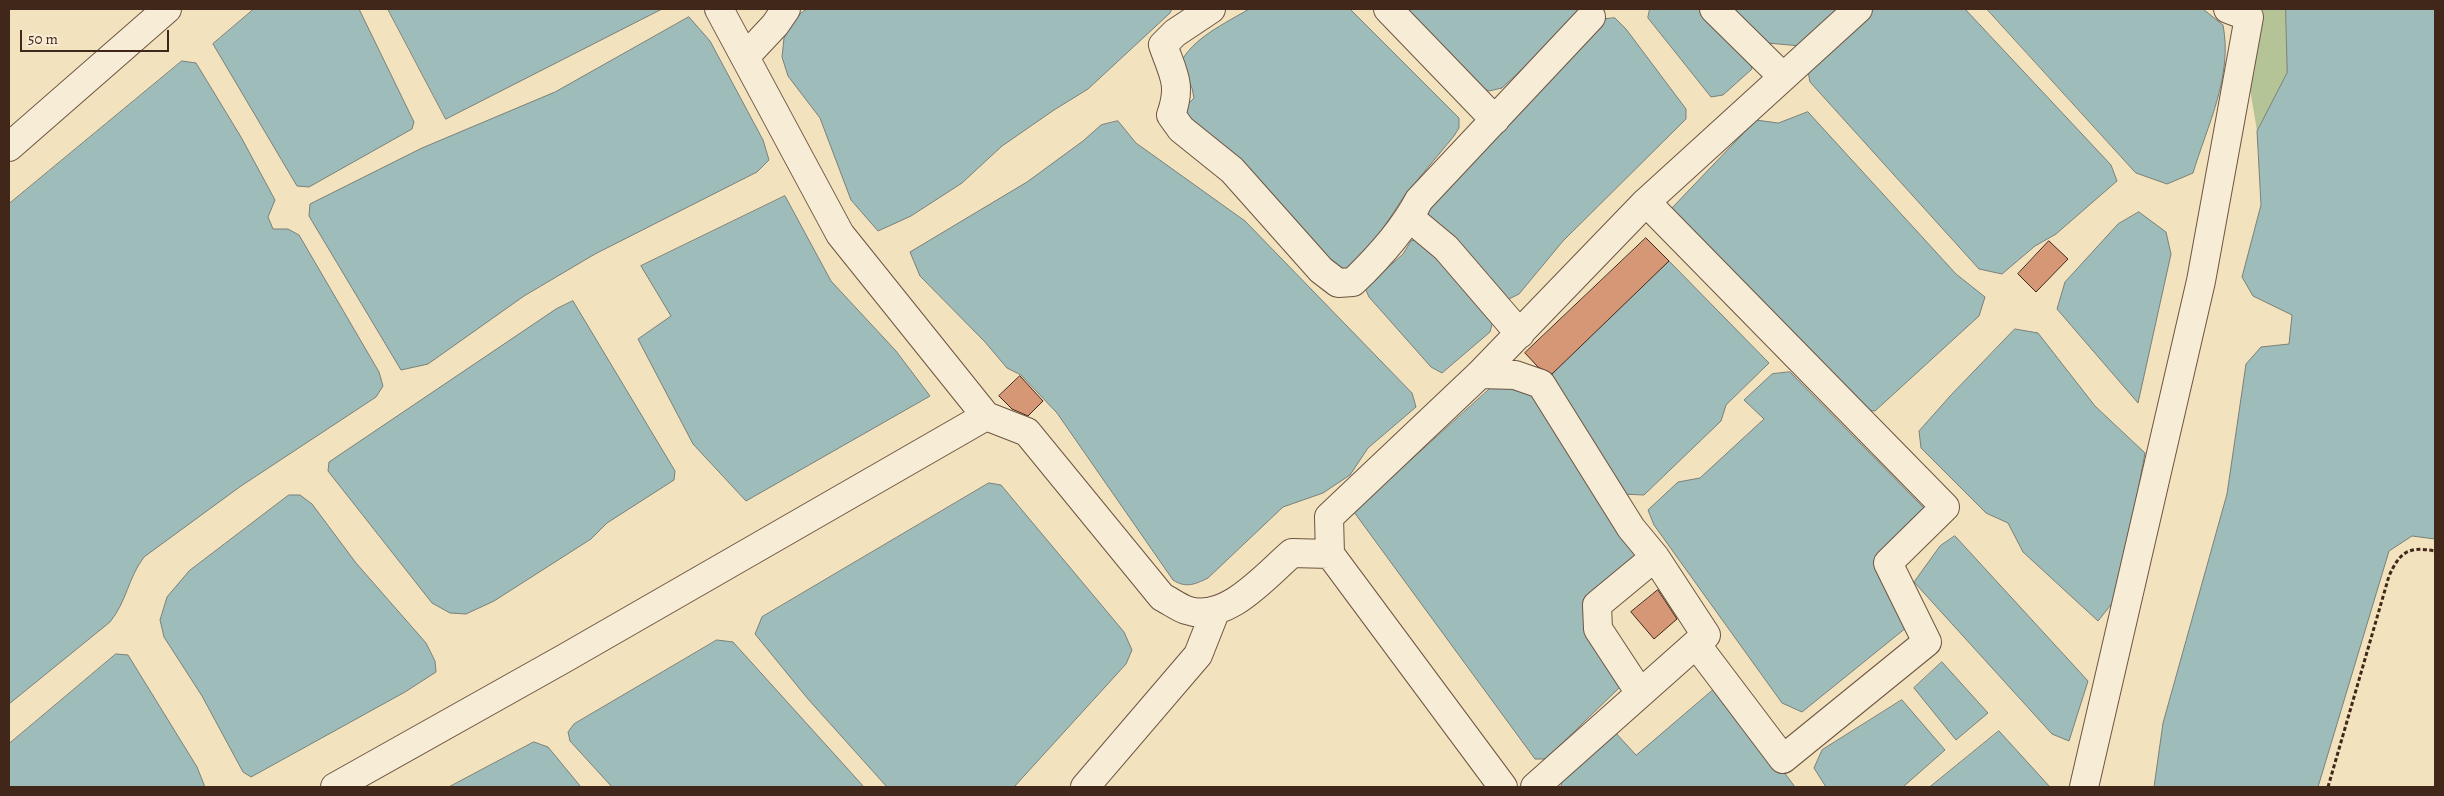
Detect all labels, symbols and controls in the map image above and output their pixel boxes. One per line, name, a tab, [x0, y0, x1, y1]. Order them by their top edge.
scale bar	[22, 20, 171, 52]
text: 50 m	[28, 29, 58, 49]

